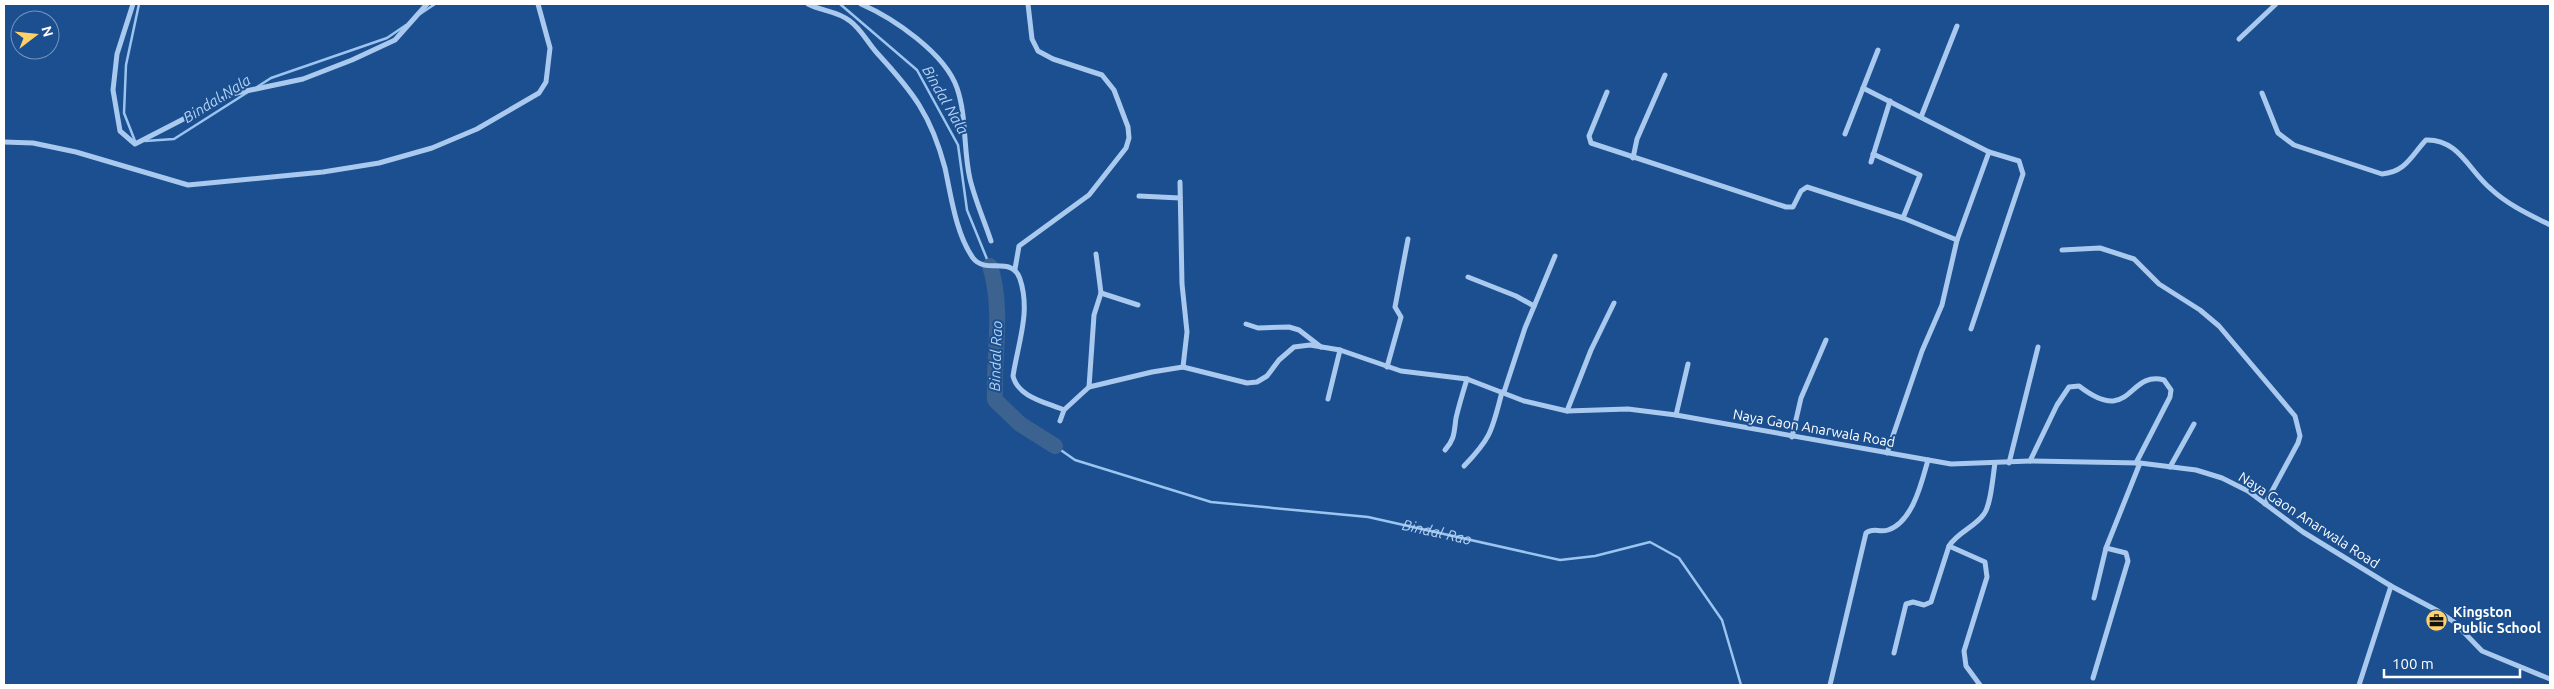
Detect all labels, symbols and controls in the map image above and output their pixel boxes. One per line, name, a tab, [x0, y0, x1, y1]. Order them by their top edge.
north arrow	[10, 10, 60, 60]
text: N	[38, 24, 57, 39]
water label: Bindal Nala	[919, 63, 972, 137]
water label: Bindal Nala	[180, 71, 254, 126]
water label: Bindal Rao	[986, 320, 1005, 392]
street label: Naya Gaon Anarwala Road	[1732, 406, 1896, 450]
street label: Naya Gaon Anarwala Road	[2236, 468, 2382, 572]
water label: Bindal Rao	[1401, 516, 1473, 548]
place label: Kingston Public School	[2453, 604, 2541, 636]
office icon: Kingston Public School	[2425, 608, 2449, 632]
scale bar	[2384, 646, 2520, 678]
text: 100 m	[2392, 655, 2434, 672]

